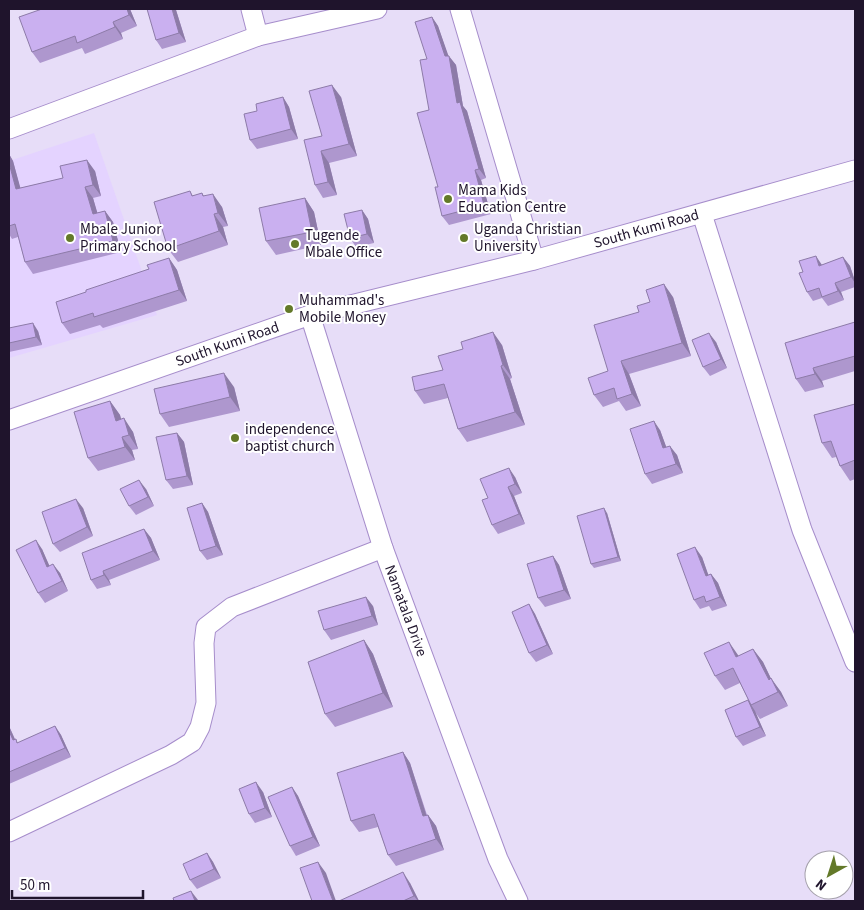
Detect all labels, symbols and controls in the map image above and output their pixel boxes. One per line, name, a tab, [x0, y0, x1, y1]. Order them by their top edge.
place label: Mama Kids Education Centre	[458, 180, 566, 218]
marker: Mama Kids Education Centre	[442, 193, 454, 205]
street label: South Kumi Road	[591, 204, 701, 254]
place label: Mbale Junior Primary School	[80, 219, 176, 257]
place label: Uganda Christian University	[474, 219, 582, 257]
place label: Tugende Mbale Office	[305, 225, 382, 263]
marker: Mbale Junior Primary School	[64, 232, 76, 244]
marker: Uganda Christian University	[458, 232, 470, 244]
marker: Tugende Mbale Office	[289, 238, 301, 250]
place label: Muhammad's Mobile Money	[299, 290, 386, 328]
marker: Muhammad's Mobile Money	[283, 303, 295, 315]
street label: South Kumi Road	[173, 317, 282, 372]
place label: independence baptist church	[245, 419, 335, 457]
marker: independence baptist church	[229, 432, 241, 444]
street label: Namatala Drive	[379, 562, 432, 660]
north arrow	[804, 850, 854, 900]
scale bar	[12, 868, 144, 900]
text: N	[812, 874, 831, 895]
text: 50 m	[20, 875, 50, 896]

